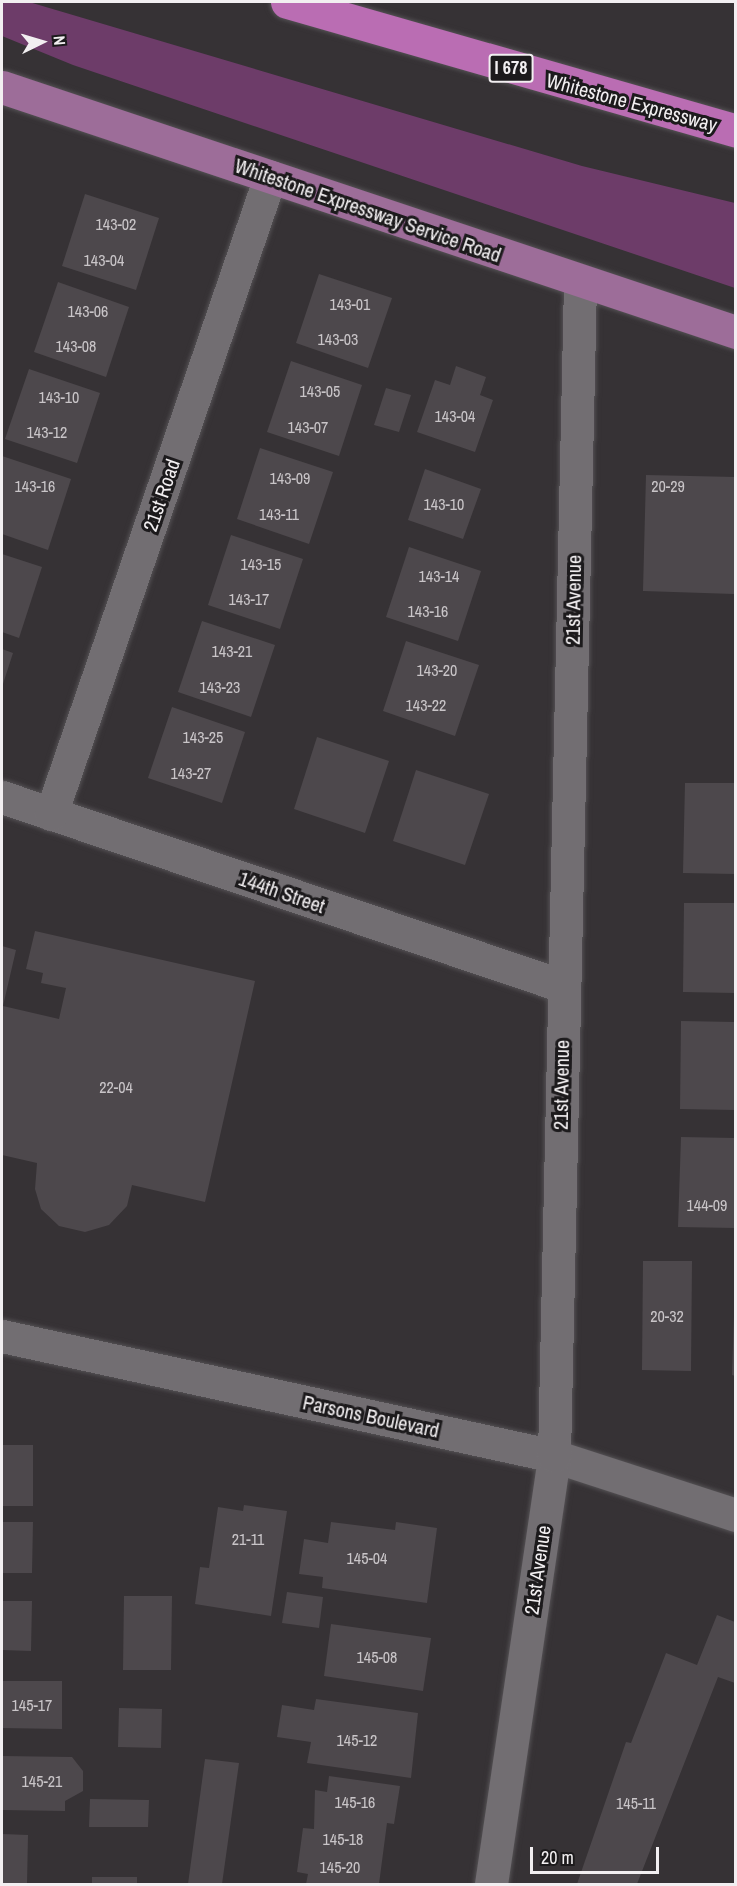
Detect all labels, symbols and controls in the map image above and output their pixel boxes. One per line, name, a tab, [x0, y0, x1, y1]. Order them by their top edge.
north arrow	[12, 12, 72, 72]
text: N	[49, 35, 71, 46]
road number: I 678	[488, 53, 534, 83]
street label: Whitestone Expressway	[544, 68, 720, 136]
street label: Whitestone Expressway Service Road	[232, 153, 504, 267]
house number: 143-02	[96, 214, 136, 234]
house number: 143-04	[84, 250, 124, 270]
house number: 143-01	[330, 294, 370, 314]
house number: 143-06	[68, 301, 108, 321]
house number: 143-03	[318, 329, 358, 349]
house number: 143-08	[56, 336, 96, 356]
house number: 143-05	[300, 381, 340, 401]
house number: 143-10	[39, 387, 79, 407]
house number: 143-04	[435, 406, 475, 426]
house number: 143-07	[288, 417, 328, 437]
house number: 143-12	[27, 422, 67, 442]
street label: 21st Road	[137, 456, 185, 534]
house number: 143-09	[270, 468, 310, 488]
house number: 143-16	[15, 476, 55, 496]
house number: 20-29	[651, 476, 685, 496]
house number: 143-10	[424, 494, 464, 514]
house number: 143-11	[259, 504, 299, 524]
house number: 143-15	[241, 554, 281, 574]
street label: 21st Avenue	[560, 554, 586, 646]
house number: 143-14	[419, 566, 459, 586]
house number: 143-17	[229, 589, 269, 609]
house number: 143-16	[408, 601, 448, 621]
house number: 143-21	[212, 641, 252, 661]
house number: 143-20	[417, 660, 457, 680]
house number: 143-23	[200, 677, 240, 697]
house number: 143-22	[406, 695, 446, 715]
house number: 143-25	[183, 727, 223, 747]
house number: 143-27	[171, 763, 211, 783]
street label: 144th Street	[236, 866, 328, 918]
street label: 21st Avenue	[548, 1039, 574, 1131]
house number: 22-04	[99, 1077, 133, 1097]
house number: 144-09	[687, 1195, 727, 1215]
house number: 20-32	[650, 1306, 684, 1326]
street label: Parsons Boulevard	[301, 1390, 441, 1442]
street label: 21st Avenue	[519, 1523, 555, 1617]
house number: 21-11	[232, 1529, 264, 1549]
house number: 145-04	[347, 1548, 387, 1568]
house number: 145-08	[357, 1647, 397, 1667]
house number: 145-17	[12, 1695, 52, 1715]
house number: 145-12	[337, 1730, 377, 1750]
house number: 145-21	[22, 1771, 62, 1791]
house number: 145-16	[335, 1792, 375, 1812]
house number: 145-11	[616, 1793, 656, 1813]
house number: 145-18	[323, 1829, 363, 1849]
scale bar	[533, 1835, 662, 1873]
text: 20 m	[541, 1845, 574, 1870]
house number: 145-20	[320, 1857, 360, 1877]

